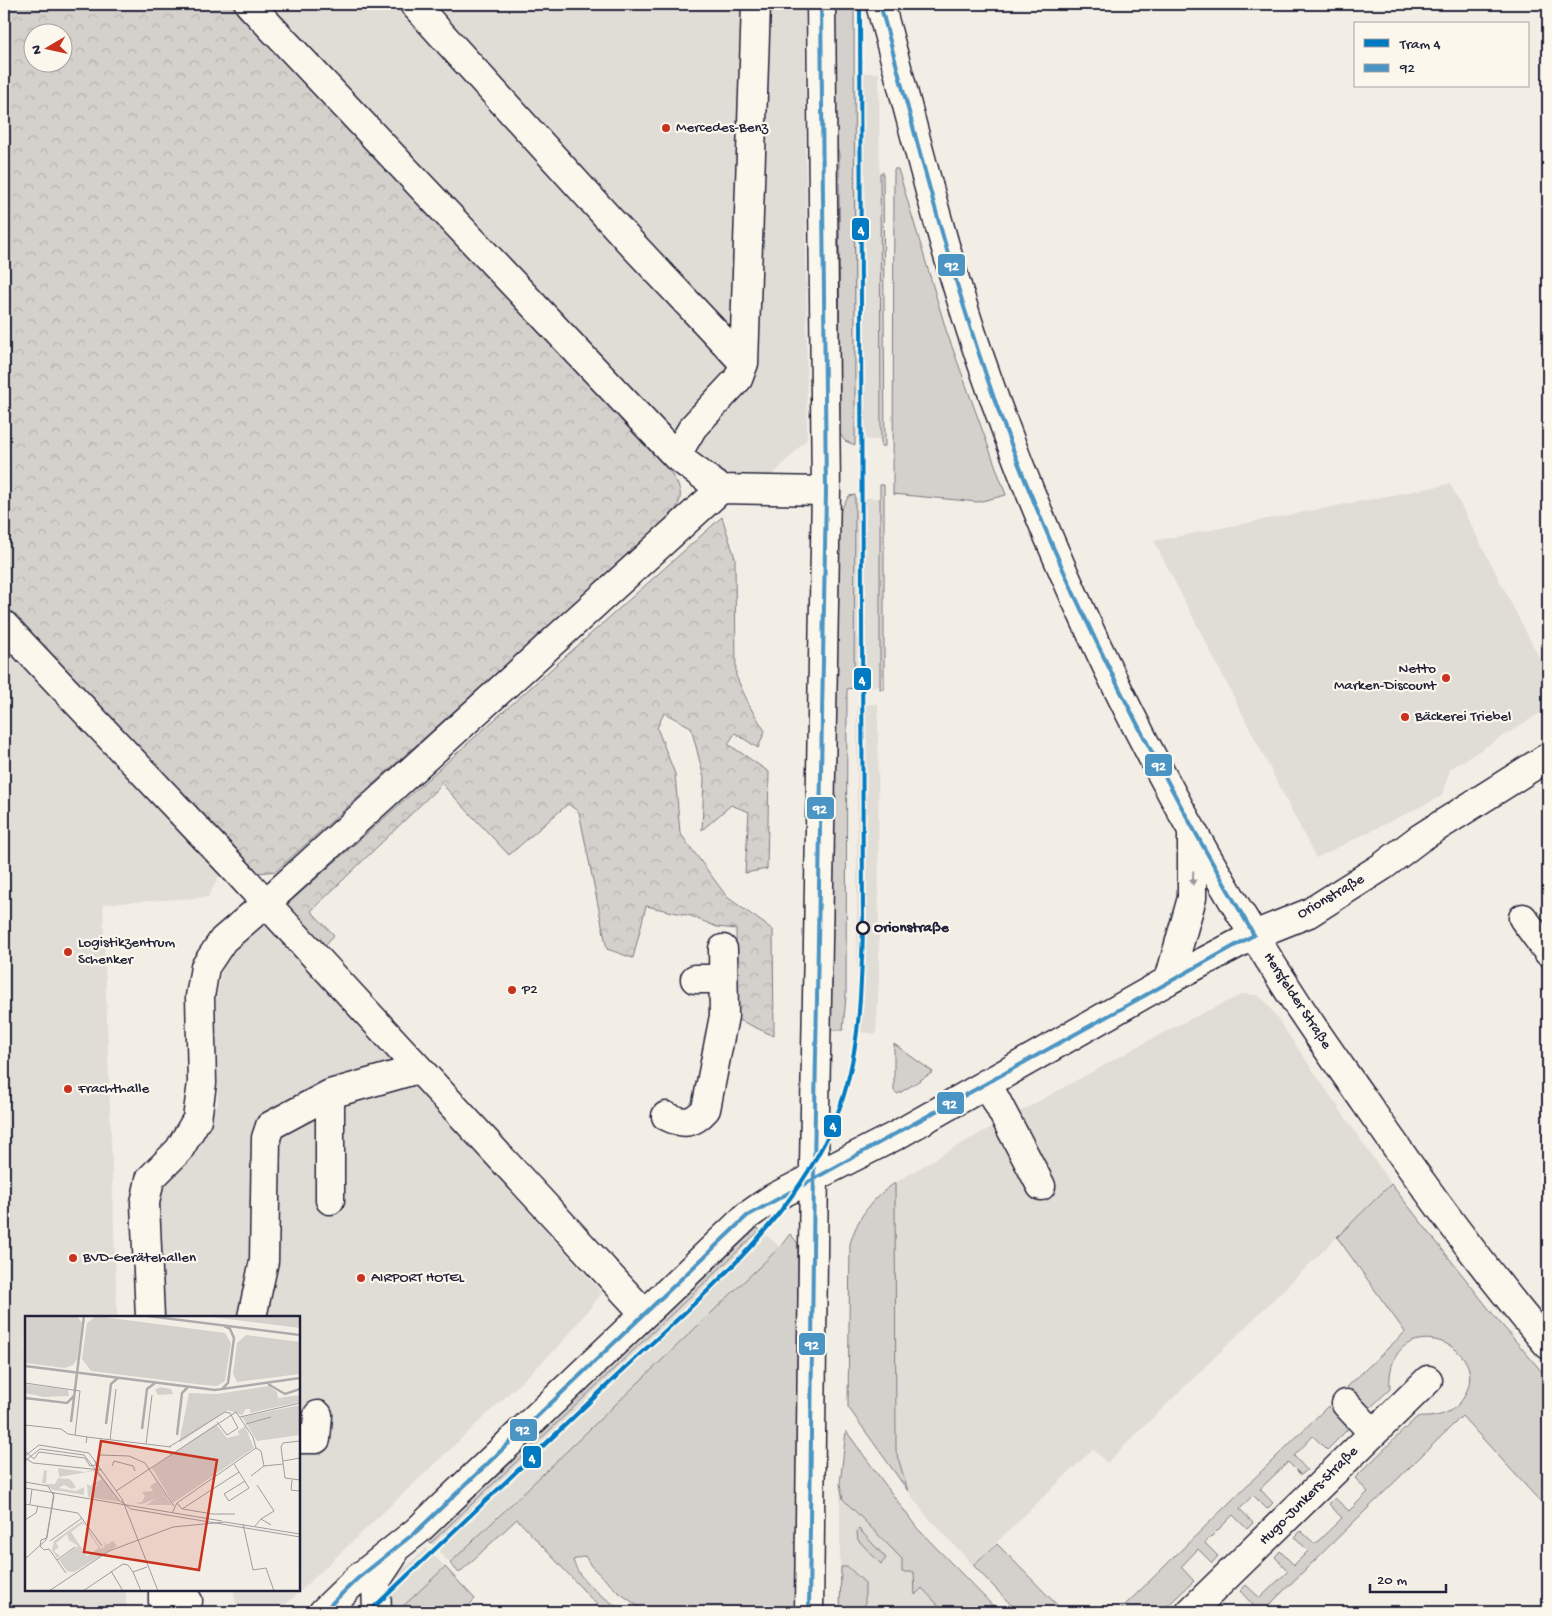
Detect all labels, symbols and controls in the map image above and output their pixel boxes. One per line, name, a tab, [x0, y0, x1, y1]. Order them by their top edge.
north arrow	[22, 22, 72, 72]
legend	[1354, 22, 1530, 88]
text: Tram 4	[1399, 36, 1441, 54]
text: N	[29, 44, 47, 55]
text: 92	[1399, 60, 1415, 78]
place label: Mercedes-Benz	[676, 119, 769, 137]
marker: Mercedes-Benz	[660, 122, 672, 134]
line badge: 4	[851, 217, 870, 241]
text: 4	[857, 223, 865, 240]
line badge: 92	[937, 253, 966, 277]
text: 92	[944, 259, 959, 276]
place label: Netto Marken-Discount	[1334, 660, 1438, 695]
line badge: 4	[853, 667, 872, 691]
marker: Netto Marken-Discount	[1440, 672, 1452, 684]
text: 4	[858, 673, 866, 690]
place label: Bäckerei Triebel	[1414, 708, 1511, 726]
marker: Bäckerei Triebel	[1399, 711, 1411, 723]
line badge: 92	[1144, 753, 1173, 777]
text: 92	[1151, 759, 1166, 776]
line badge: 92	[806, 796, 835, 820]
text: 92	[812, 802, 827, 819]
one-way arrow	[1189, 870, 1197, 886]
street label: Orionstraße	[1294, 870, 1368, 923]
place label: Orionstraße	[874, 919, 950, 937]
marker: Orionstraße	[856, 921, 870, 935]
place label: Logistikzentrum Schenker	[78, 934, 176, 969]
marker: Logistikzentrum Schenker	[62, 946, 74, 958]
street label: Hersfelder Straße	[1259, 949, 1335, 1053]
place label: P2	[521, 981, 538, 999]
marker: P2	[506, 984, 518, 996]
place label: Frachthalle	[77, 1080, 150, 1098]
marker: Frachthalle	[62, 1083, 74, 1095]
line badge: 92	[936, 1091, 965, 1115]
text: 92	[942, 1097, 957, 1114]
line badge: 4	[823, 1114, 842, 1138]
text: 4	[829, 1119, 837, 1136]
place label: BVD-Gerätehallen	[82, 1249, 196, 1267]
marker: BVD-Gerätehallen	[67, 1252, 79, 1264]
place label: AIRPORT HOTEL	[371, 1269, 465, 1287]
marker: AIRPORT HOTEL	[355, 1272, 367, 1284]
inset map	[25, 1316, 300, 1591]
line badge: 92	[798, 1332, 826, 1356]
text: 92	[804, 1338, 819, 1355]
line badge: 92	[509, 1418, 538, 1442]
text: 92	[515, 1423, 530, 1440]
street label: Hugo-Junkers-Straße	[1256, 1443, 1362, 1549]
line badge: 4	[522, 1445, 542, 1469]
text: 4	[528, 1451, 536, 1468]
scale bar	[1370, 1561, 1446, 1593]
text: 20 m	[1377, 1572, 1407, 1590]

